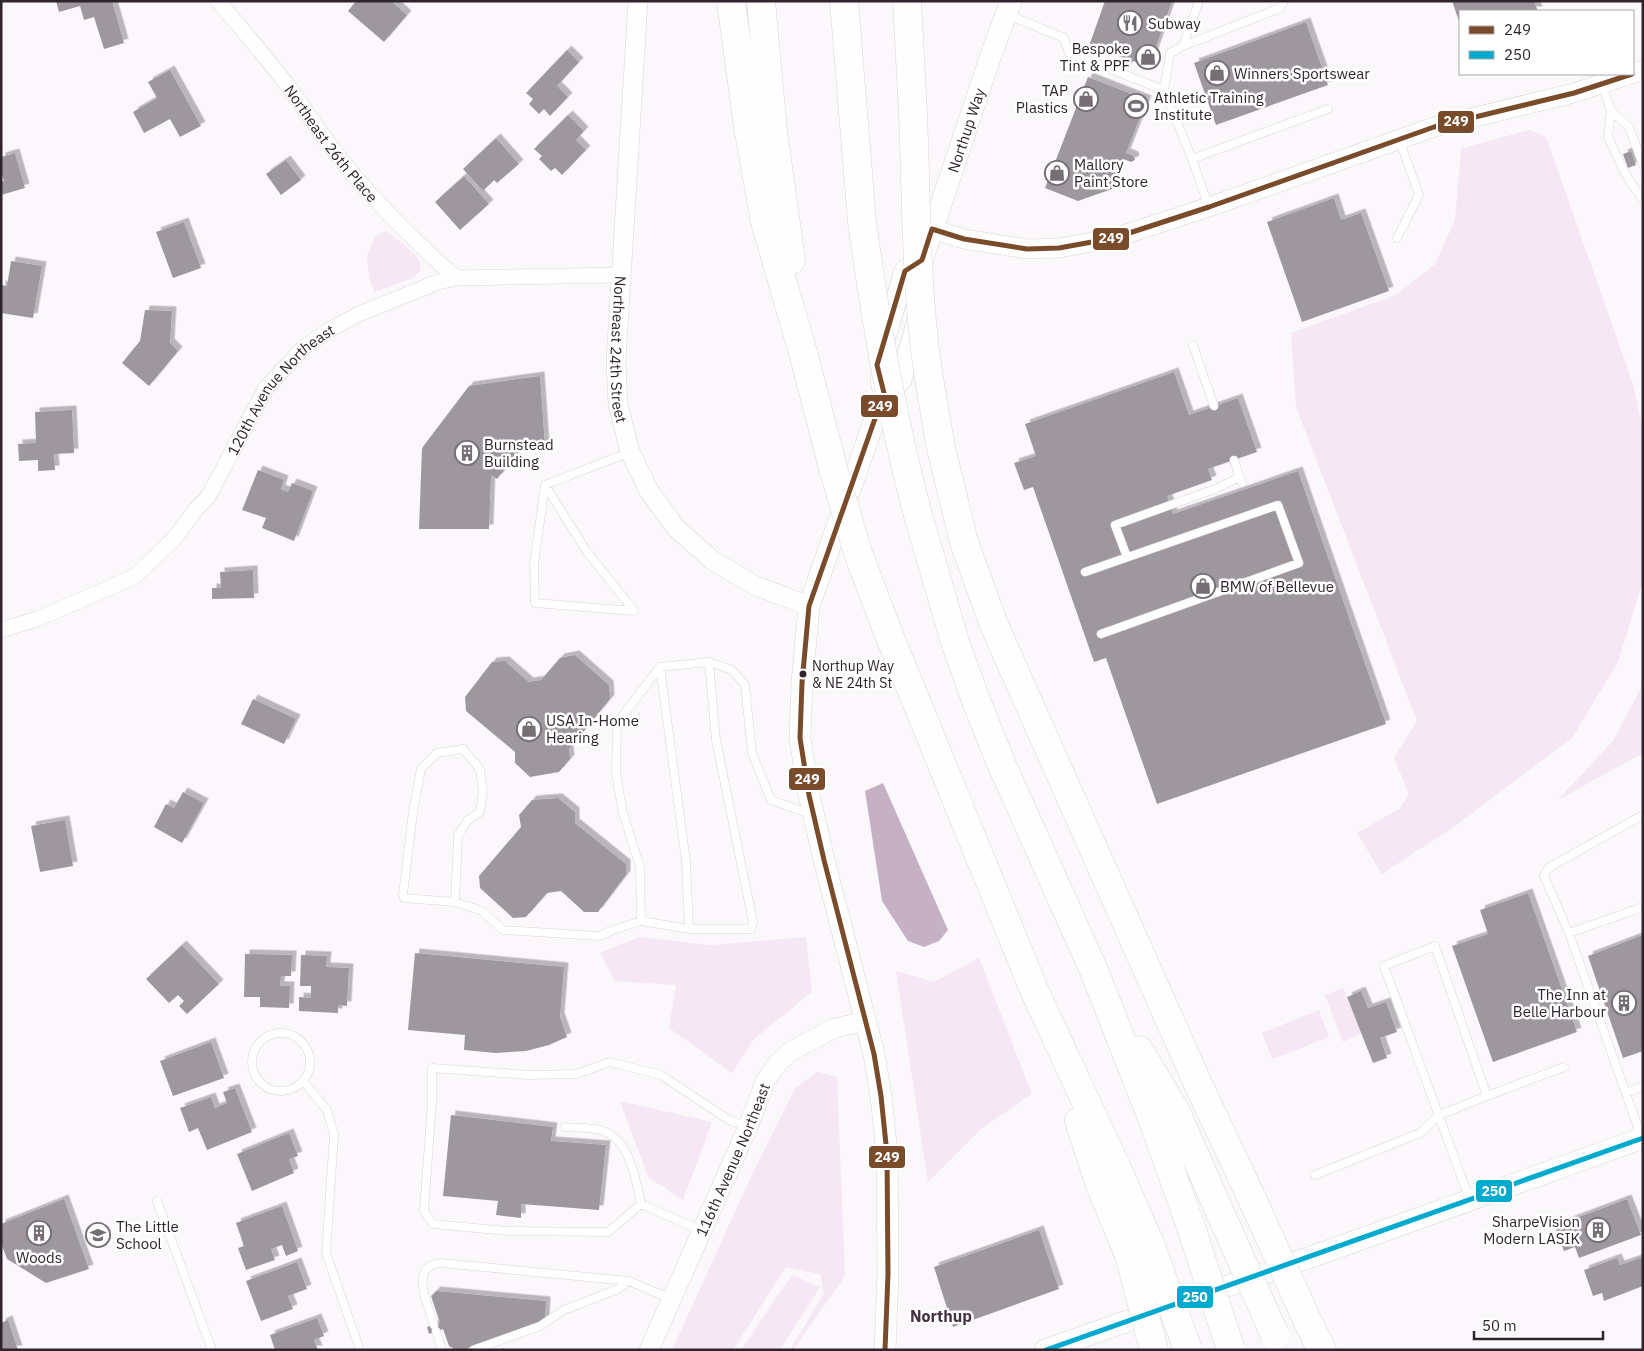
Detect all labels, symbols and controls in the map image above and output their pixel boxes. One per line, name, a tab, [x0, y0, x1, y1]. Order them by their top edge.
restaurant icon: Subway	[1117, 10, 1143, 36]
legend	[1459, 10, 1634, 75]
place label: Subway	[1148, 14, 1201, 33]
text: 249	[1504, 20, 1531, 39]
place label: Bespoke Tint & PPF	[1060, 39, 1130, 75]
shop icon: Bespoke Tint & PPF	[1135, 44, 1161, 70]
text: 250	[1504, 45, 1531, 64]
shop icon: Winners Sportswear	[1204, 60, 1230, 86]
place label: Winners Sportswear	[1234, 64, 1370, 83]
street label: Northeast 26th Place	[281, 81, 382, 206]
place label: TAP Plastics	[1016, 81, 1068, 117]
street label: Northup Way	[943, 85, 989, 175]
shop icon: TAP Plastics	[1073, 86, 1099, 112]
place label: Athletic Training Institute	[1154, 88, 1264, 124]
sports icon: Athletic Training Institute	[1123, 93, 1149, 119]
line badge: 249	[1437, 110, 1475, 134]
text: 249	[1443, 112, 1469, 130]
place label: Mallory Paint Store	[1074, 155, 1148, 191]
shop icon: Mallory Paint Store	[1044, 160, 1070, 186]
line badge: 249	[1092, 227, 1130, 251]
text: 249	[1098, 229, 1124, 247]
street label: Northeast 24th Street	[606, 275, 632, 425]
street label: 120th Avenue Northeast	[222, 320, 337, 458]
line badge: 249	[860, 394, 899, 418]
text: 249	[867, 397, 893, 415]
place label: Burnstead Building	[484, 435, 554, 471]
building icon: Burnstead Building	[454, 440, 480, 466]
shop icon: BMW of Bellevue	[1190, 573, 1216, 599]
place label: BMW of Bellevue	[1220, 577, 1334, 596]
place label: Northup Way & NE 24th St	[812, 657, 894, 692]
marker: Northup Way & NE 24th St	[798, 669, 808, 679]
place label: USA In-Home Hearing	[546, 711, 639, 747]
shop icon: USA In-Home Hearing	[516, 716, 542, 742]
line badge: 249	[788, 767, 826, 791]
text: 249	[794, 770, 820, 788]
place label: The Inn at Belle Harbour	[1513, 985, 1606, 1021]
building icon: The Inn at Belle Harbour	[1611, 990, 1637, 1016]
street label: 116th Avenue Northeast	[691, 1080, 774, 1239]
line badge: 249	[868, 1145, 906, 1169]
text: 249	[874, 1148, 900, 1166]
line badge: 250	[1475, 1179, 1513, 1203]
text: 250	[1481, 1182, 1507, 1200]
place label: SharpeVision Modern LASIK	[1483, 1212, 1580, 1248]
place label: The Little School	[116, 1217, 179, 1253]
building icon: SharpeVision Modern LASIK	[1585, 1217, 1611, 1243]
building icon: Woods	[26, 1220, 52, 1246]
school or university icon: The Little School	[85, 1222, 111, 1248]
place label: Woods	[16, 1248, 62, 1267]
line badge: 250	[1176, 1285, 1214, 1309]
text: 250	[1182, 1288, 1208, 1306]
district label: Northup	[910, 1306, 972, 1326]
scale bar	[1474, 1308, 1603, 1340]
text: 50 m	[1482, 1316, 1517, 1335]

